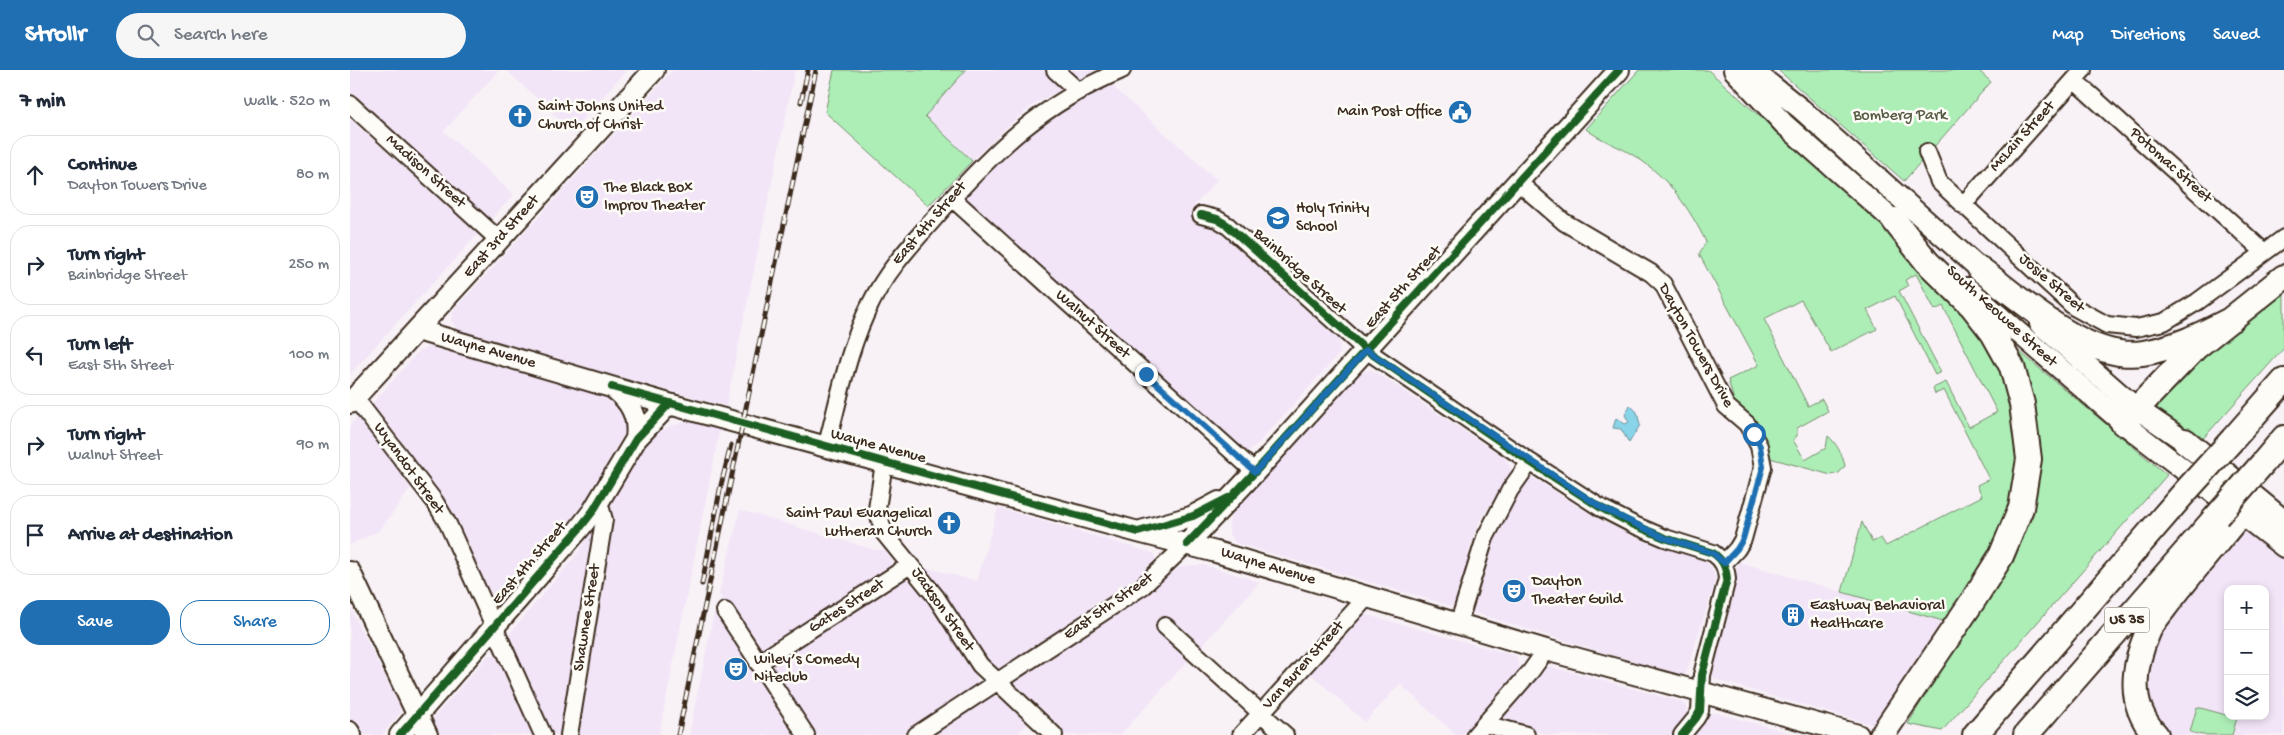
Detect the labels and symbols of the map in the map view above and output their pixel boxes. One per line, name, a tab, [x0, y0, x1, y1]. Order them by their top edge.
street label: McLain Street	[1986, 97, 2061, 176]
place label: Saint Johns United Church of Christ	[538, 98, 664, 135]
public building icon: Main Post Office	[1447, 99, 1473, 125]
church icon: Saint Johns United Church of Christ	[507, 103, 533, 129]
place label: Main Post Office	[1337, 103, 1443, 122]
park label: Bomberg Park	[1852, 107, 1949, 126]
street label: Potomac Street	[2124, 123, 2216, 209]
street label: Madison Street	[381, 131, 470, 214]
street label: East 4th Street	[889, 177, 972, 270]
place label: The Black Box Improv Theater	[603, 179, 706, 216]
theatre icon: The Black Box Improv Theater	[574, 184, 600, 210]
street label: East 3rd Street	[460, 191, 545, 282]
place label: Holy Trinity School	[1296, 200, 1370, 237]
school or university icon: Holy Trinity School	[1265, 205, 1291, 231]
street label: Bainbridge Street	[1248, 224, 1351, 320]
street label: East 5th Street	[1362, 242, 1447, 333]
street label: Josie Street	[2014, 250, 2089, 319]
street label: South Keowee Street	[1942, 262, 2062, 373]
street label: Dayton Towers Drive	[1653, 280, 1737, 412]
street label: Walnut Street	[1051, 286, 1134, 365]
street label: Wayne Avenue	[438, 328, 538, 374]
route end	[1135, 363, 1158, 386]
street label: Wyandot Street	[368, 419, 448, 520]
route start	[1743, 423, 1766, 446]
street label: Wayne Avenue	[828, 425, 929, 469]
place label: Saint Paul Evangelical Lutheran Church	[786, 505, 932, 542]
church icon: Saint Paul Evangelical Lutheran Church	[936, 510, 962, 536]
street label: East 4th Street	[489, 517, 572, 610]
street label: Wayne Avenue	[1218, 544, 1318, 591]
street label: Shawnee Street	[570, 562, 606, 673]
street label: Jackson Street	[906, 564, 979, 657]
street label: East 5th Street	[1061, 568, 1159, 645]
place label: Dayton Theater Guild	[1531, 573, 1624, 610]
street label: Gates Street	[806, 575, 890, 638]
theatre icon: Dayton Theater Guild	[1501, 578, 1527, 604]
place label: Eastway Behavioral Healthcare	[1810, 597, 1945, 634]
building icon: Eastway Behavioral Healthcare	[1780, 602, 1806, 628]
road number: US 35	[2104, 608, 2150, 632]
street label: Van Buren Street	[1259, 617, 1350, 715]
place label: Wiley’s Comedy Niteclub	[754, 651, 859, 688]
theatre icon: Wiley’s Comedy Niteclub	[723, 656, 749, 682]

